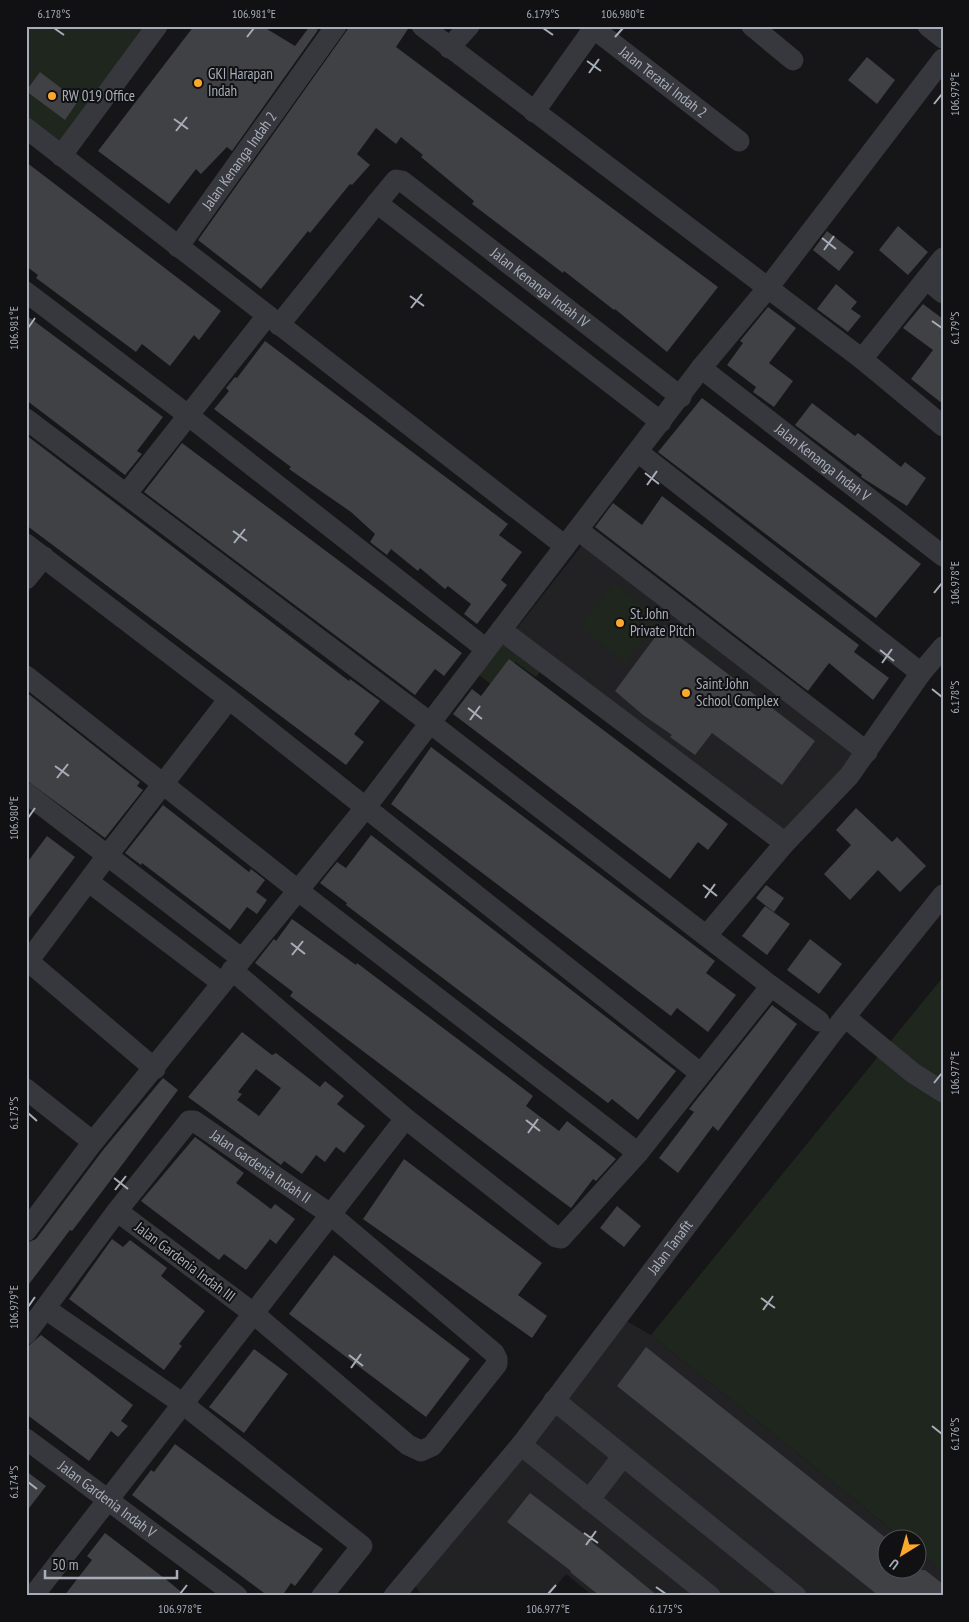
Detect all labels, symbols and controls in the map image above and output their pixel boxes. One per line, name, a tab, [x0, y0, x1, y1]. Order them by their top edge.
text: 6.178°S	[38, 6, 70, 21]
text: 106.981°E	[232, 6, 276, 21]
text: 6.179°S	[527, 6, 559, 21]
text: 106.980°E	[601, 6, 645, 21]
street label: Jalan Teratai Indah 2	[615, 41, 711, 122]
place label: GKI Harapan Indah	[208, 64, 273, 100]
text: 106.979°E	[947, 72, 962, 116]
marker: GKI Harapan Indah	[192, 77, 204, 89]
place label: RW 019 Office	[62, 86, 135, 105]
marker: RW 019 Office	[46, 90, 58, 102]
street label: Jalan Kenanga Indah 2	[197, 108, 281, 214]
street label: Jalan Kenanga Indah IV	[486, 243, 593, 332]
text: 106.981°E	[6, 306, 21, 350]
text: 6.179°S	[947, 312, 962, 344]
street label: Jalan Kenanga Indah V	[771, 418, 875, 505]
text: 106.978°E	[947, 561, 962, 605]
place label: St. John Private Pitch	[630, 604, 695, 640]
marker: St. John Private Pitch	[614, 617, 626, 629]
place label: Saint John School Complex	[696, 674, 779, 710]
text: 6.178°S	[947, 681, 962, 713]
marker: Saint John School Complex	[680, 687, 692, 699]
text: 106.980°E	[6, 796, 21, 840]
text: 106.977°E	[947, 1051, 962, 1095]
text: 6.175°S	[6, 1097, 21, 1129]
street label: Jalan Gardenia Indah II	[206, 1125, 315, 1207]
street label: Jalan Tanafit	[643, 1216, 696, 1279]
street label: Jalan Gardenia Indah III	[130, 1217, 239, 1306]
text: 106.979°E	[6, 1285, 21, 1329]
text: 6.176°S	[947, 1418, 962, 1450]
street label: Jalan Gardenia Indah V	[54, 1456, 160, 1542]
text: 6.174°S	[6, 1466, 21, 1498]
north arrow	[876, 1530, 926, 1580]
scale bar	[45, 1547, 178, 1579]
text: 50 m	[52, 1555, 78, 1574]
text: U	[886, 1555, 902, 1574]
text: 106.978°E	[158, 1601, 202, 1616]
text: 106.977°E	[526, 1601, 570, 1616]
text: 6.175°S	[650, 1601, 682, 1616]

